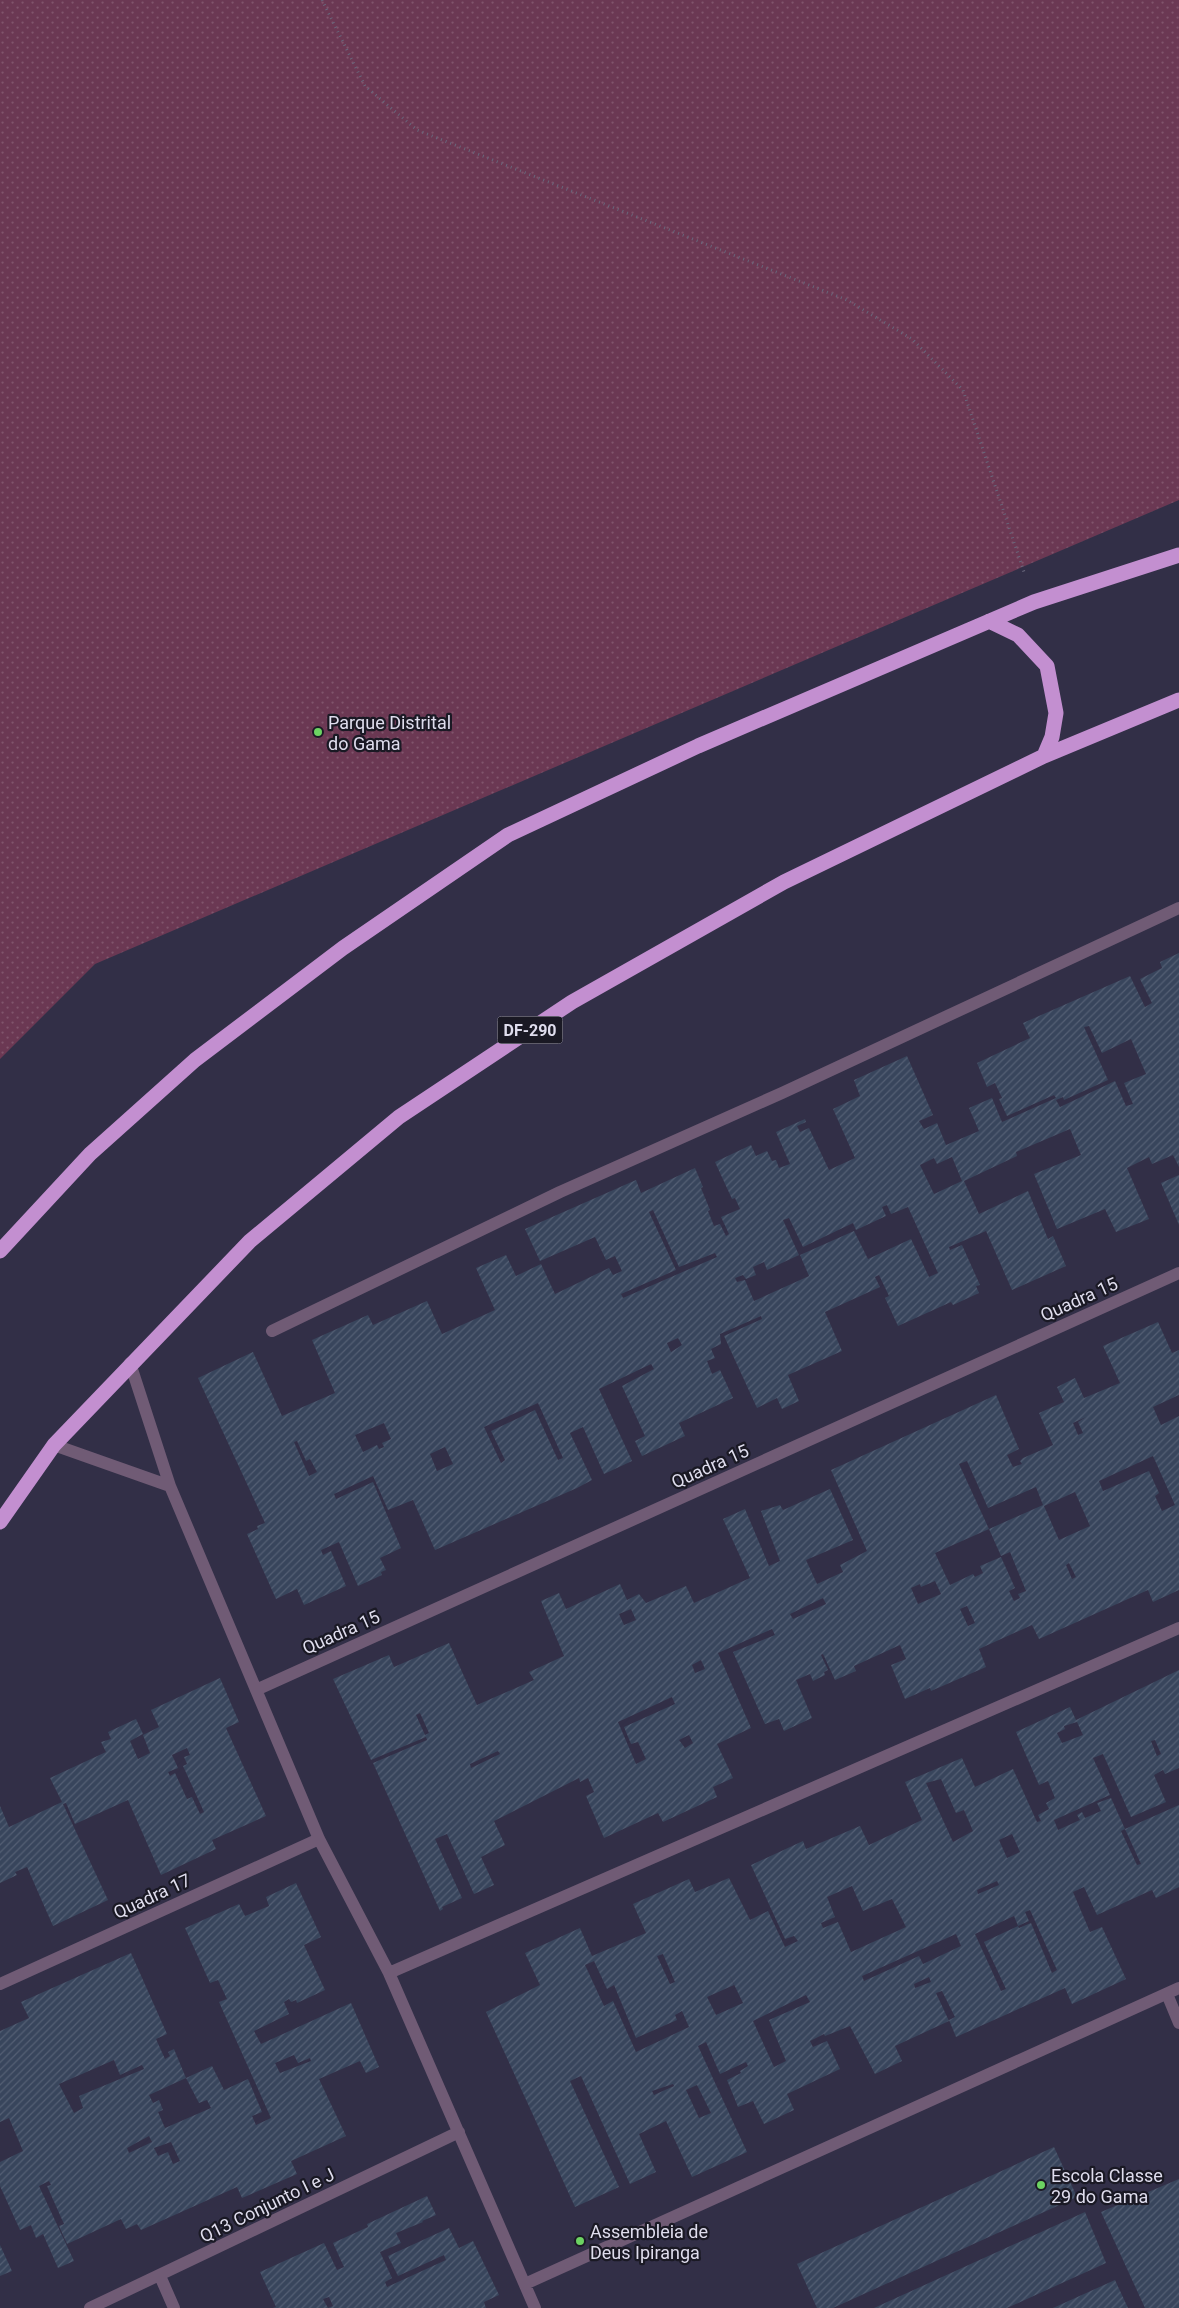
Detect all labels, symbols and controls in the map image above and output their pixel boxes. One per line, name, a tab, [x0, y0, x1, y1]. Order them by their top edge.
place label: Parque Distrital do Gama	[328, 712, 451, 754]
marker: Parque Distrital do Gama	[312, 726, 324, 738]
road number: DF-290	[498, 1016, 562, 1044]
street label: Quadra 15	[1037, 1273, 1121, 1325]
street label: Quadra 15	[668, 1440, 752, 1492]
street label: Quadra 15	[299, 1606, 383, 1658]
street label: Quadra 17	[110, 1869, 194, 1923]
street label: Q13 Conjunto I e J	[196, 2163, 338, 2247]
place label: Escola Classe 29 do Gama	[1051, 2165, 1163, 2207]
marker: Escola Classe 29 do Gama	[1035, 2179, 1047, 2191]
place label: Assembleia de Deus Ipiranga	[590, 2221, 708, 2263]
marker: Assembleia de Deus Ipiranga	[574, 2235, 586, 2247]

